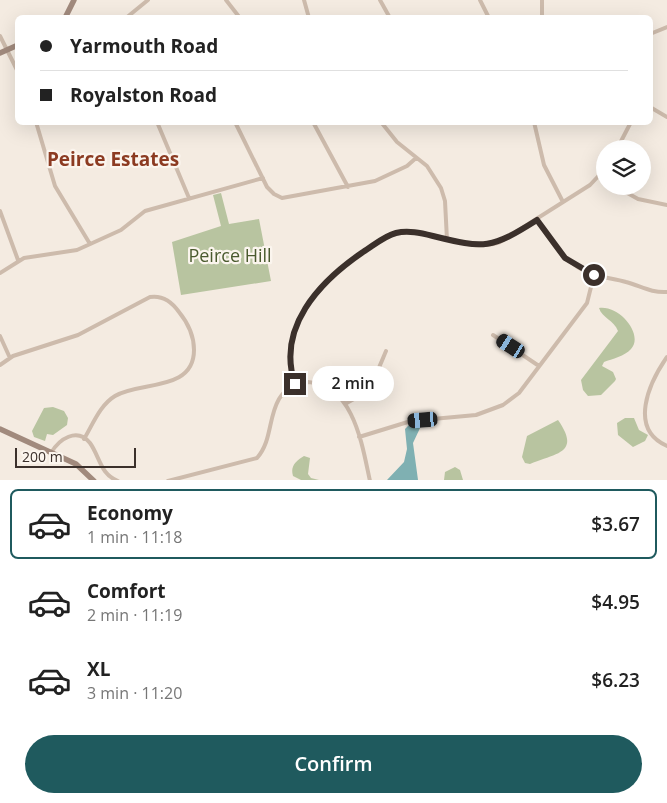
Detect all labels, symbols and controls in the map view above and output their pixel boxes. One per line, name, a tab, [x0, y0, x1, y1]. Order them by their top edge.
text: Yarmouth Road	[70, 33, 218, 59]
text: Royalston Road	[70, 82, 217, 108]
map controls	[596, 140, 651, 195]
button: layers	[596, 140, 651, 195]
district label: Peirce Estates	[47, 146, 179, 172]
park label: Peirce Hill	[188, 243, 272, 267]
route start	[583, 264, 605, 286]
car	[494, 332, 527, 360]
callout: 2 min	[312, 366, 395, 402]
text: 2 min	[331, 372, 375, 394]
route end	[284, 373, 306, 395]
car	[407, 411, 438, 429]
scale bar	[15, 446, 136, 469]
text: 200 m	[22, 447, 63, 466]
text: Economy	[87, 500, 173, 526]
icon: car	[27, 502, 72, 547]
text: $3.67	[591, 511, 640, 537]
text: 1 min · 11:18	[87, 526, 182, 548]
text: Comfort	[87, 578, 166, 604]
icon: car	[27, 580, 72, 625]
text: $4.95	[591, 589, 640, 615]
text: 2 min · 11:19	[87, 604, 182, 626]
text: XL	[87, 656, 110, 682]
icon: car	[27, 658, 72, 703]
text: $6.23	[591, 667, 640, 693]
text: 3 min · 11:20	[87, 682, 182, 704]
button: Confirm	[25, 735, 642, 793]

